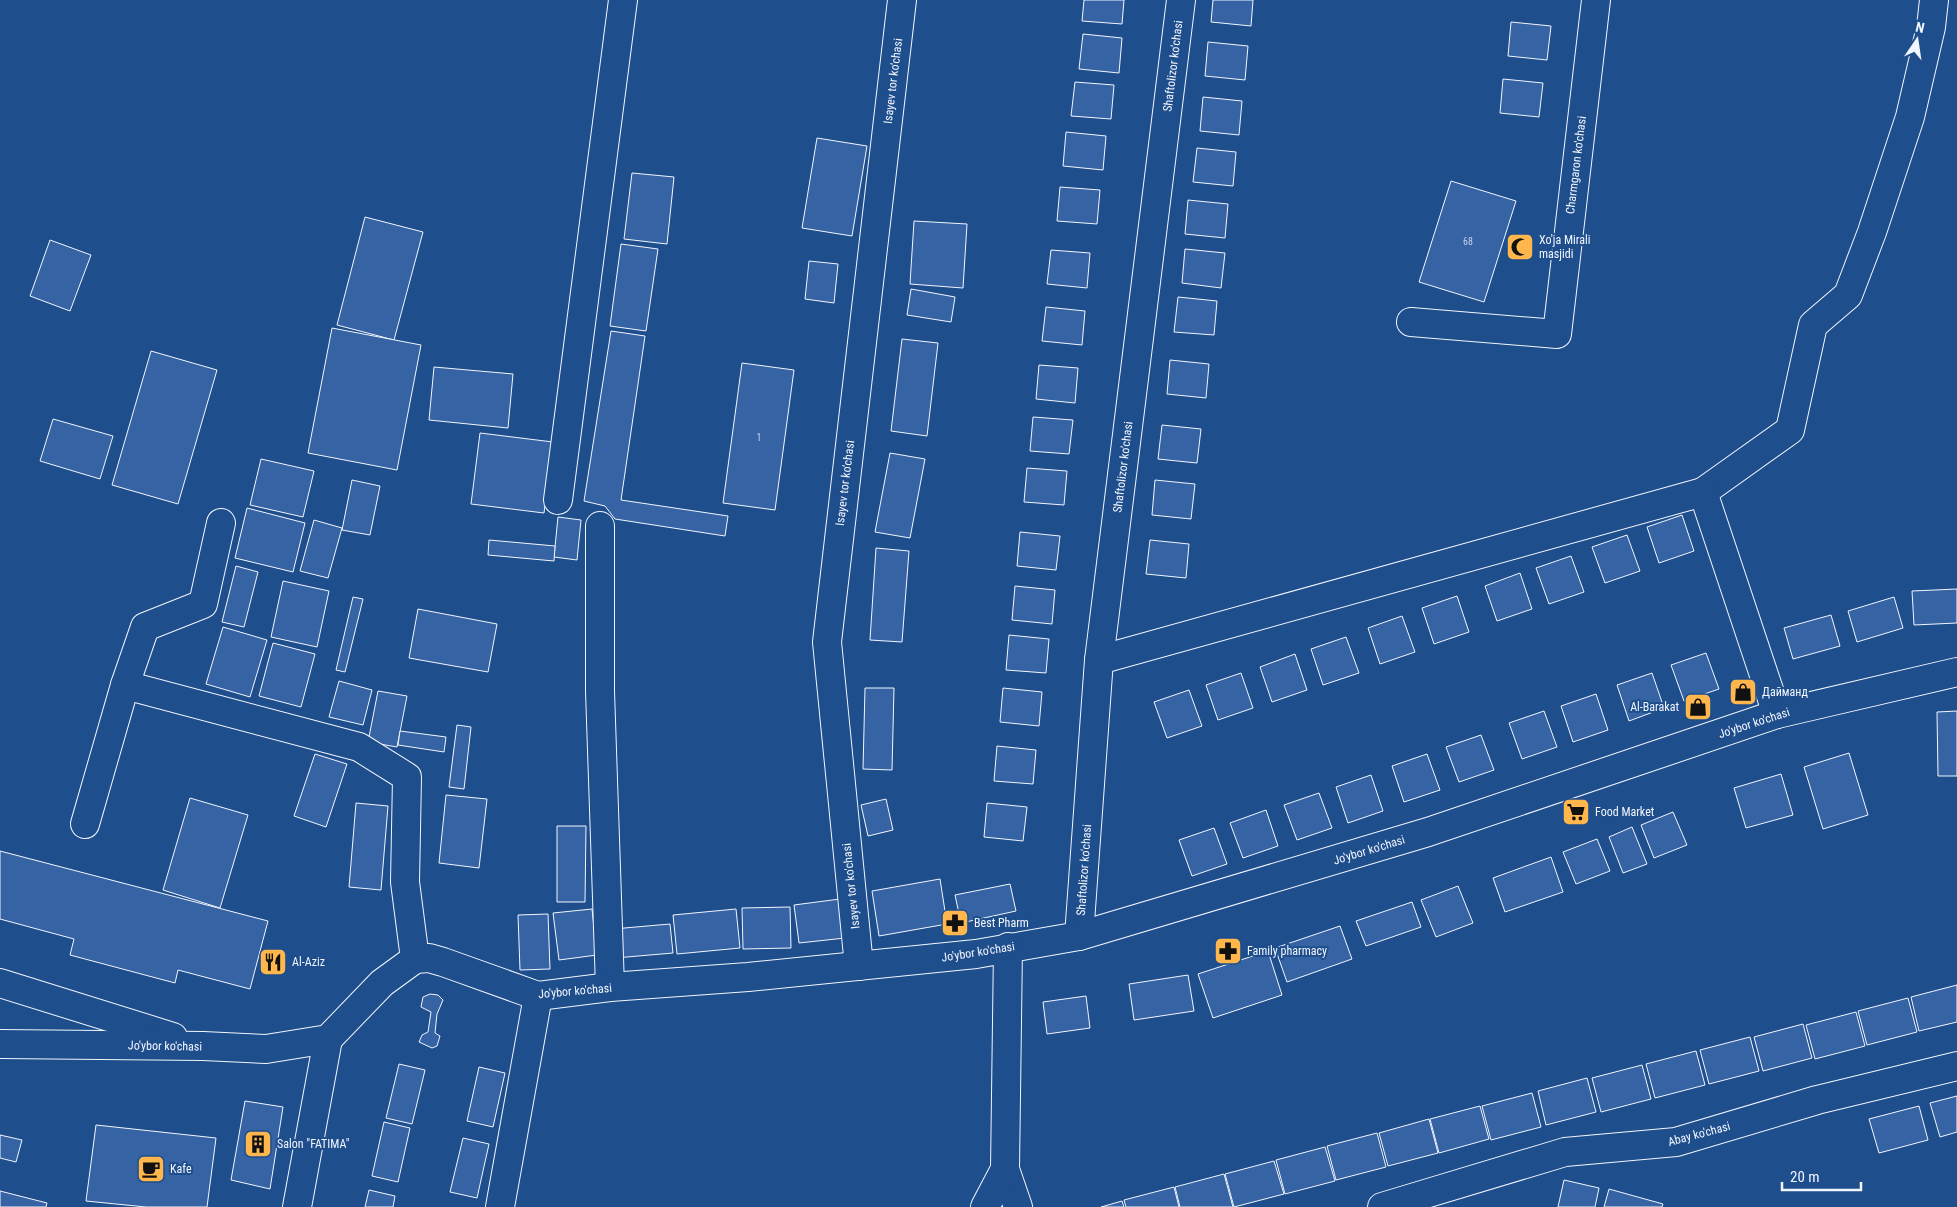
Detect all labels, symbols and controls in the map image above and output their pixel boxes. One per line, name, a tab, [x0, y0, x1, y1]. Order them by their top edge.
north arrow	[1892, 15, 1942, 65]
text: N	[1914, 19, 1926, 36]
street label: Shaftolizor ko'chasi	[1160, 20, 1186, 112]
street label: Isayev tor ko'chasi	[881, 37, 905, 125]
street label: Charmgaron ko'chasi	[1563, 115, 1589, 215]
mosque icon: Xo'ja Mirali masjidi	[1505, 232, 1535, 262]
place label: Xo'ja Mirali masjidi	[1539, 233, 1591, 261]
house number: 68	[1463, 236, 1473, 247]
street label: Shaftolizor ko'chasi	[1110, 421, 1136, 513]
house number: 1	[757, 432, 761, 443]
street label: Isayev tor ko'chasi	[833, 439, 857, 527]
shop icon: Дайманд	[1728, 677, 1758, 707]
place label: Дайманд	[1762, 685, 1808, 699]
shop icon: Al-Barakat	[1683, 692, 1713, 722]
place label: Al-Barakat	[1630, 700, 1679, 714]
street label: Jo'ybor ko'chasi	[1717, 705, 1791, 741]
supermarket icon: Food Market	[1561, 797, 1591, 827]
place label: Food Market	[1595, 805, 1655, 819]
street label: Shaftolizor ko'chasi	[1074, 824, 1094, 916]
street label: Jo'ybor ko'chasi	[1331, 832, 1407, 868]
street label: Isayev tor ko'chasi	[840, 842, 862, 930]
pharmacy icon: Best Pharm	[940, 908, 970, 938]
place label: Best Pharm	[974, 916, 1029, 930]
pharmacy icon: Family pharmacy	[1213, 936, 1243, 966]
street label: Jo'ybor ko'chasi	[940, 939, 1016, 965]
place label: Family pharmacy	[1247, 944, 1327, 958]
restaurant icon: Al-Aziz	[258, 947, 288, 977]
place label: Al-Aziz	[292, 955, 325, 969]
street label: Jo'ybor ko'chasi	[537, 981, 613, 1001]
street label: Jo'ybor ko'chasi	[128, 1038, 202, 1054]
street label: Abay ko'chasi	[1666, 1119, 1732, 1149]
building icon: Salon "FATIMA"	[243, 1129, 273, 1159]
place label: Salon "FATIMA"	[277, 1137, 350, 1151]
cafe icon: Kafe	[136, 1154, 166, 1184]
scale bar	[1782, 1160, 1861, 1192]
place label: Kafe	[170, 1162, 192, 1176]
text: 20 m	[1790, 1168, 1820, 1186]

